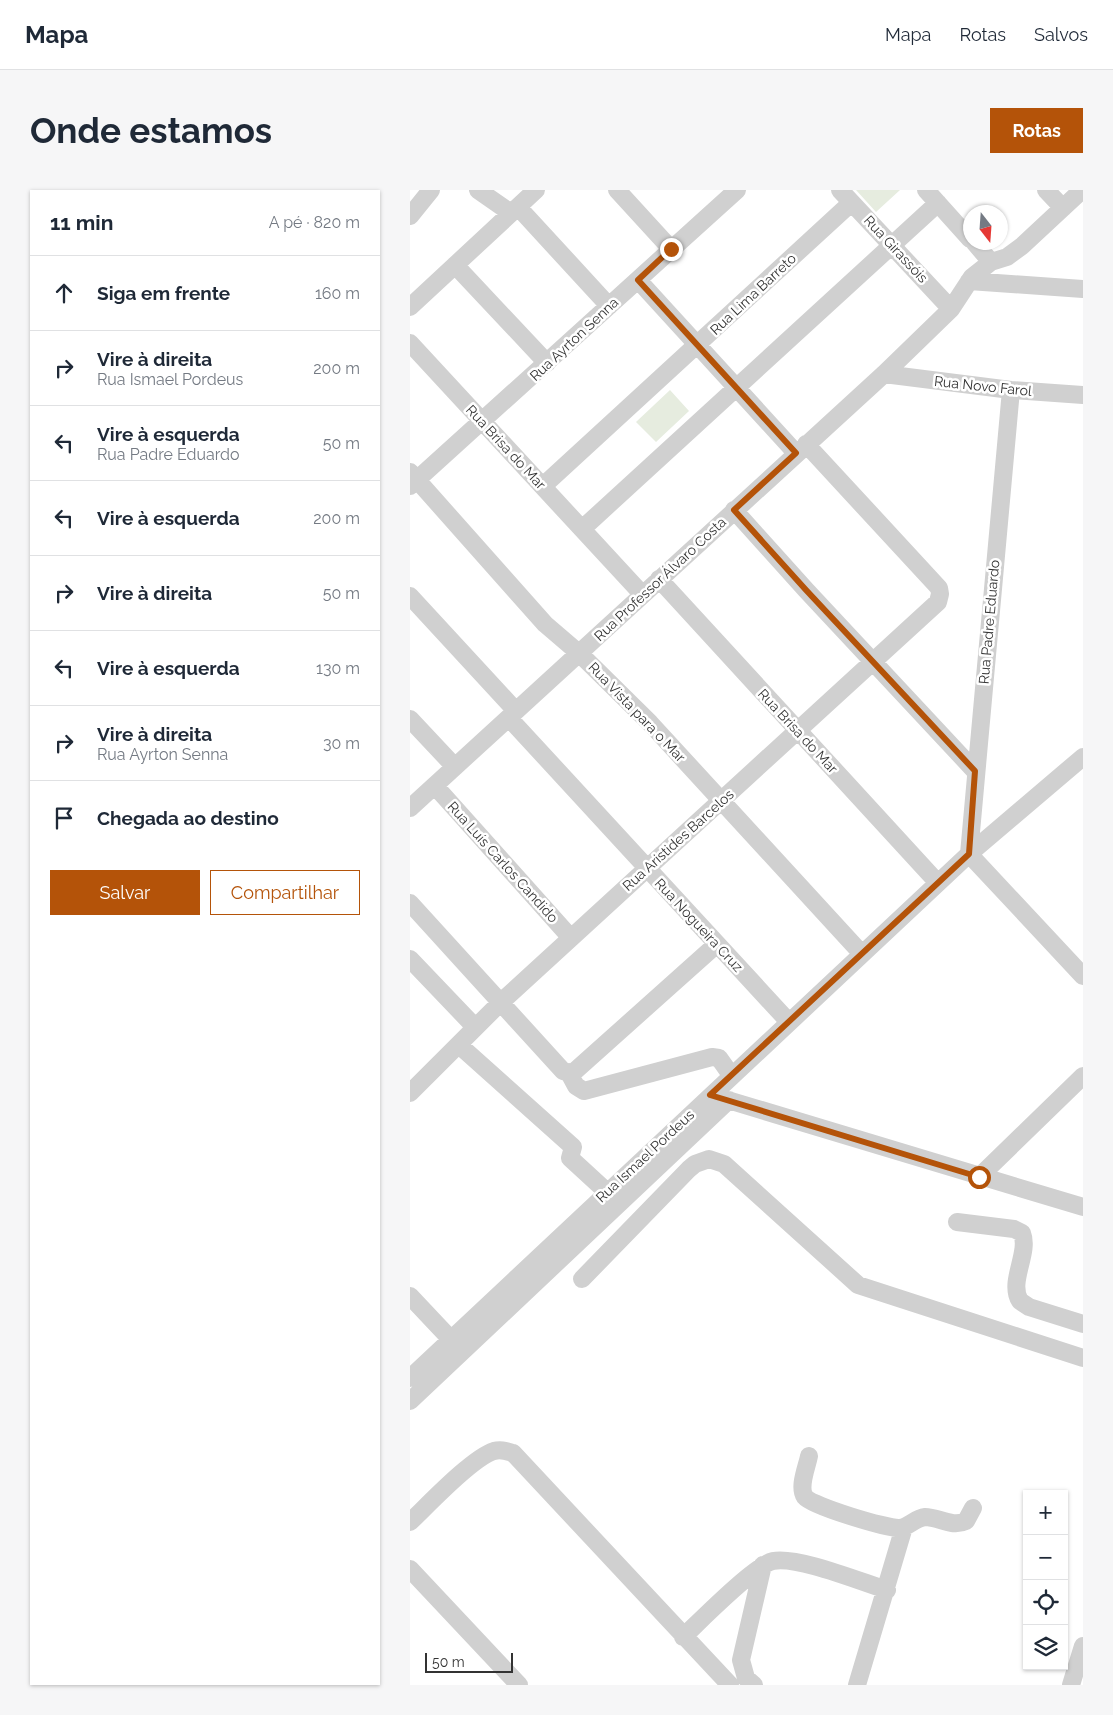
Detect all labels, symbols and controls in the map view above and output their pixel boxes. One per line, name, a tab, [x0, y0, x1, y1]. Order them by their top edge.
text: Mapa	[25, 20, 88, 49]
text: Mapa	[885, 24, 931, 45]
text: Rotas	[959, 24, 1006, 45]
text: Salvos	[1034, 24, 1088, 45]
button: Rotas	[990, 108, 1083, 153]
text: Onde estamos	[30, 110, 272, 151]
north arrow	[963, 205, 1008, 250]
text: 11 min	[50, 210, 113, 235]
street label: Rua Girassóis	[861, 212, 931, 286]
text: A pé · 820 m	[269, 213, 360, 232]
route end	[660, 238, 683, 261]
street label: Rua Lima Barreto	[707, 250, 799, 338]
icon: ahead	[50, 279, 78, 307]
text: Siga em frente	[97, 282, 230, 304]
text: 160 m	[315, 284, 360, 303]
street label: Rua Ayrton Senna	[527, 294, 621, 384]
text: Vire à direita	[97, 348, 212, 370]
icon: right	[50, 354, 78, 382]
text: 200 m	[313, 359, 360, 378]
text: Rua Ismael Pordeus	[97, 370, 243, 389]
street label: Rua Novo Farol	[933, 373, 1033, 399]
street label: Rua Brisa do Mar	[463, 402, 549, 492]
text: Vire à esquerda	[97, 423, 240, 445]
icon: left	[50, 429, 78, 457]
text: 50 m	[323, 434, 360, 453]
text: Rua Padre Eduardo	[97, 445, 240, 464]
icon: left	[50, 504, 78, 532]
text: Vire à esquerda	[97, 507, 240, 529]
text: 200 m	[313, 509, 360, 528]
street label: Rua Professor Álvaro Costa	[590, 513, 729, 644]
street label: Rua Padre Eduardo	[976, 559, 1002, 685]
icon: right	[50, 579, 78, 607]
text: Vire à direita	[97, 582, 212, 604]
text: 50 m	[323, 584, 360, 603]
icon: left	[50, 654, 78, 682]
text: Vire à esquerda	[97, 657, 240, 679]
text: 130 m	[316, 659, 360, 678]
street label: Rua Vista para o Mar	[585, 659, 689, 765]
street label: Rua Brisa do Mar	[755, 686, 841, 776]
text: Vire à direita	[97, 723, 212, 745]
icon: right	[50, 729, 78, 757]
text: 30 m	[323, 734, 360, 753]
text: Rua Ayrton Senna	[97, 745, 228, 764]
street label: Rua Aristides Barcelos	[619, 786, 737, 894]
street label: Rua Luís Carlos Candido	[444, 798, 562, 926]
icon: arrive	[50, 804, 78, 832]
text: Chegada ao destino	[97, 807, 279, 829]
button: Salvar	[50, 870, 200, 915]
button: Compartilhar	[210, 870, 360, 915]
street label: Rua Nogueira Cruz	[652, 875, 746, 975]
street label: Rua Ismael Pordeus	[593, 1106, 697, 1206]
route start	[968, 1166, 991, 1189]
map controls	[1023, 1490, 1068, 1670]
button: +	[1023, 1490, 1068, 1535]
button: −	[1023, 1535, 1068, 1580]
button: locate	[1023, 1580, 1068, 1625]
button: layers	[1023, 1625, 1068, 1670]
scale bar	[425, 1650, 512, 1673]
text: 50 m	[432, 1654, 465, 1670]

